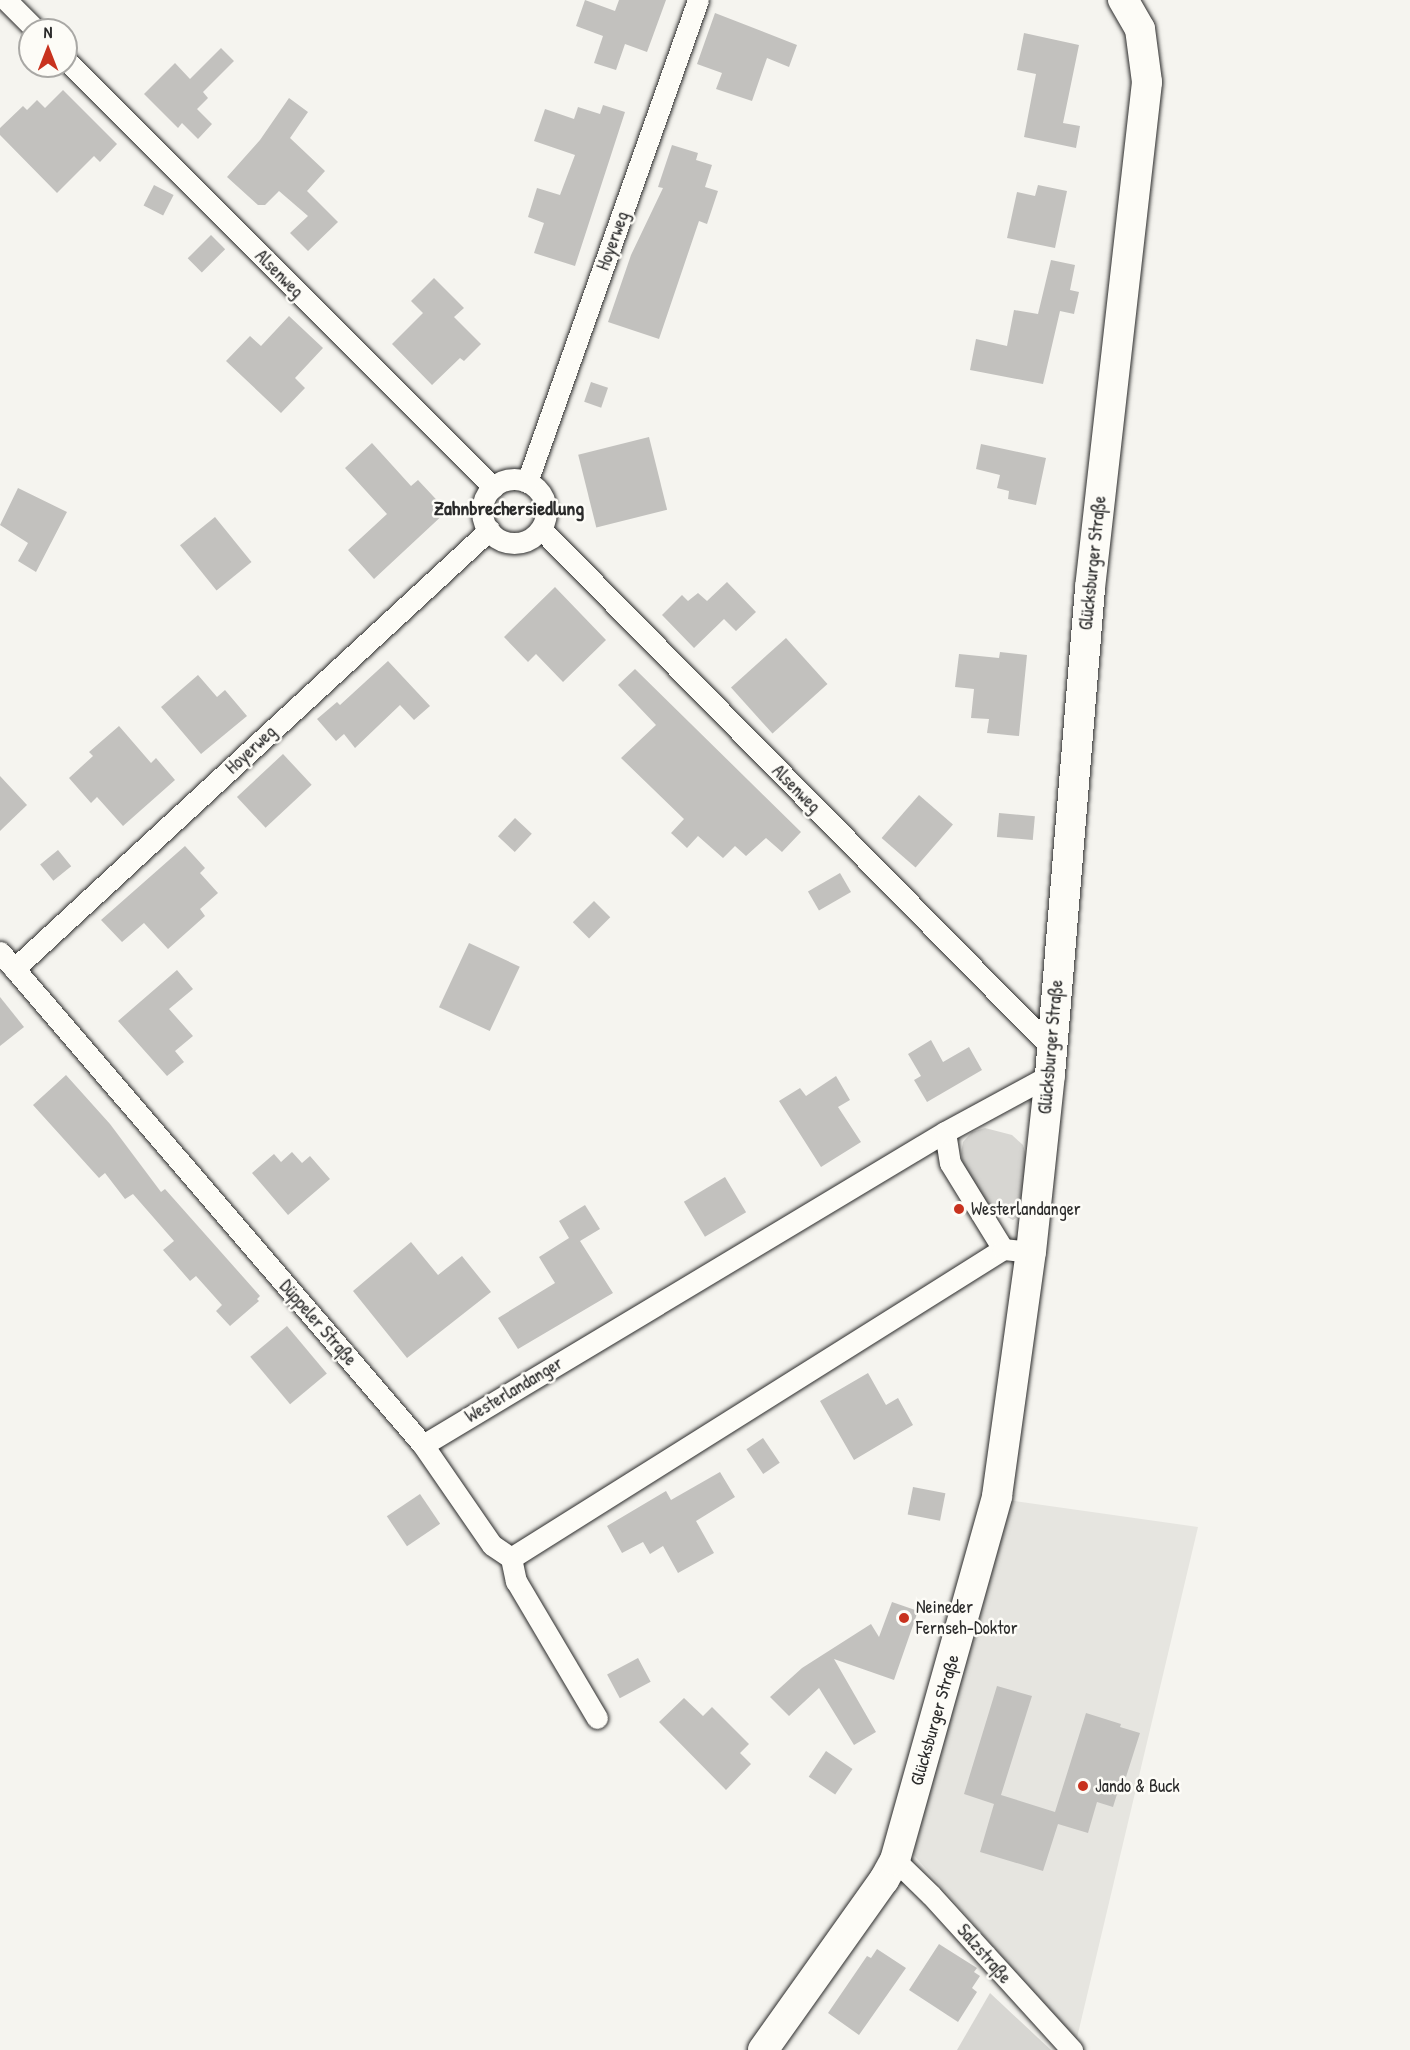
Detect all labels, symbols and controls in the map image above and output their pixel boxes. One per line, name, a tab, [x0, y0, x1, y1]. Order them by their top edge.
north arrow	[18, 18, 78, 78]
text: N	[44, 21, 52, 43]
street label: Hoyerweg	[592, 209, 634, 273]
street label: Alsenweg	[250, 245, 308, 303]
district label: Zahnbrechersiedlung	[434, 495, 584, 519]
street label: Glücksburger Straße	[1075, 495, 1111, 631]
street label: Hoyerweg	[221, 721, 281, 779]
street label: Alsenweg	[767, 760, 825, 818]
street label: Glücksburger Straße	[1034, 979, 1068, 1115]
place label: Westerlandanger	[971, 1198, 1081, 1220]
marker: Westerlandanger	[952, 1202, 966, 1216]
street label: Düppeler Straße	[275, 1276, 361, 1370]
street label: Westerlandanger	[461, 1352, 567, 1428]
place label: Neineder Fernseh-Doktor	[916, 1597, 1018, 1640]
marker: Neineder Fernseh-Doktor	[897, 1611, 911, 1625]
street label: Glücksburger Straße	[906, 1652, 964, 1788]
place label: Jando & Buck	[1095, 1775, 1180, 1797]
marker: Jando & Buck	[1076, 1779, 1090, 1793]
street label: Salzstraße	[952, 1920, 1016, 1988]

